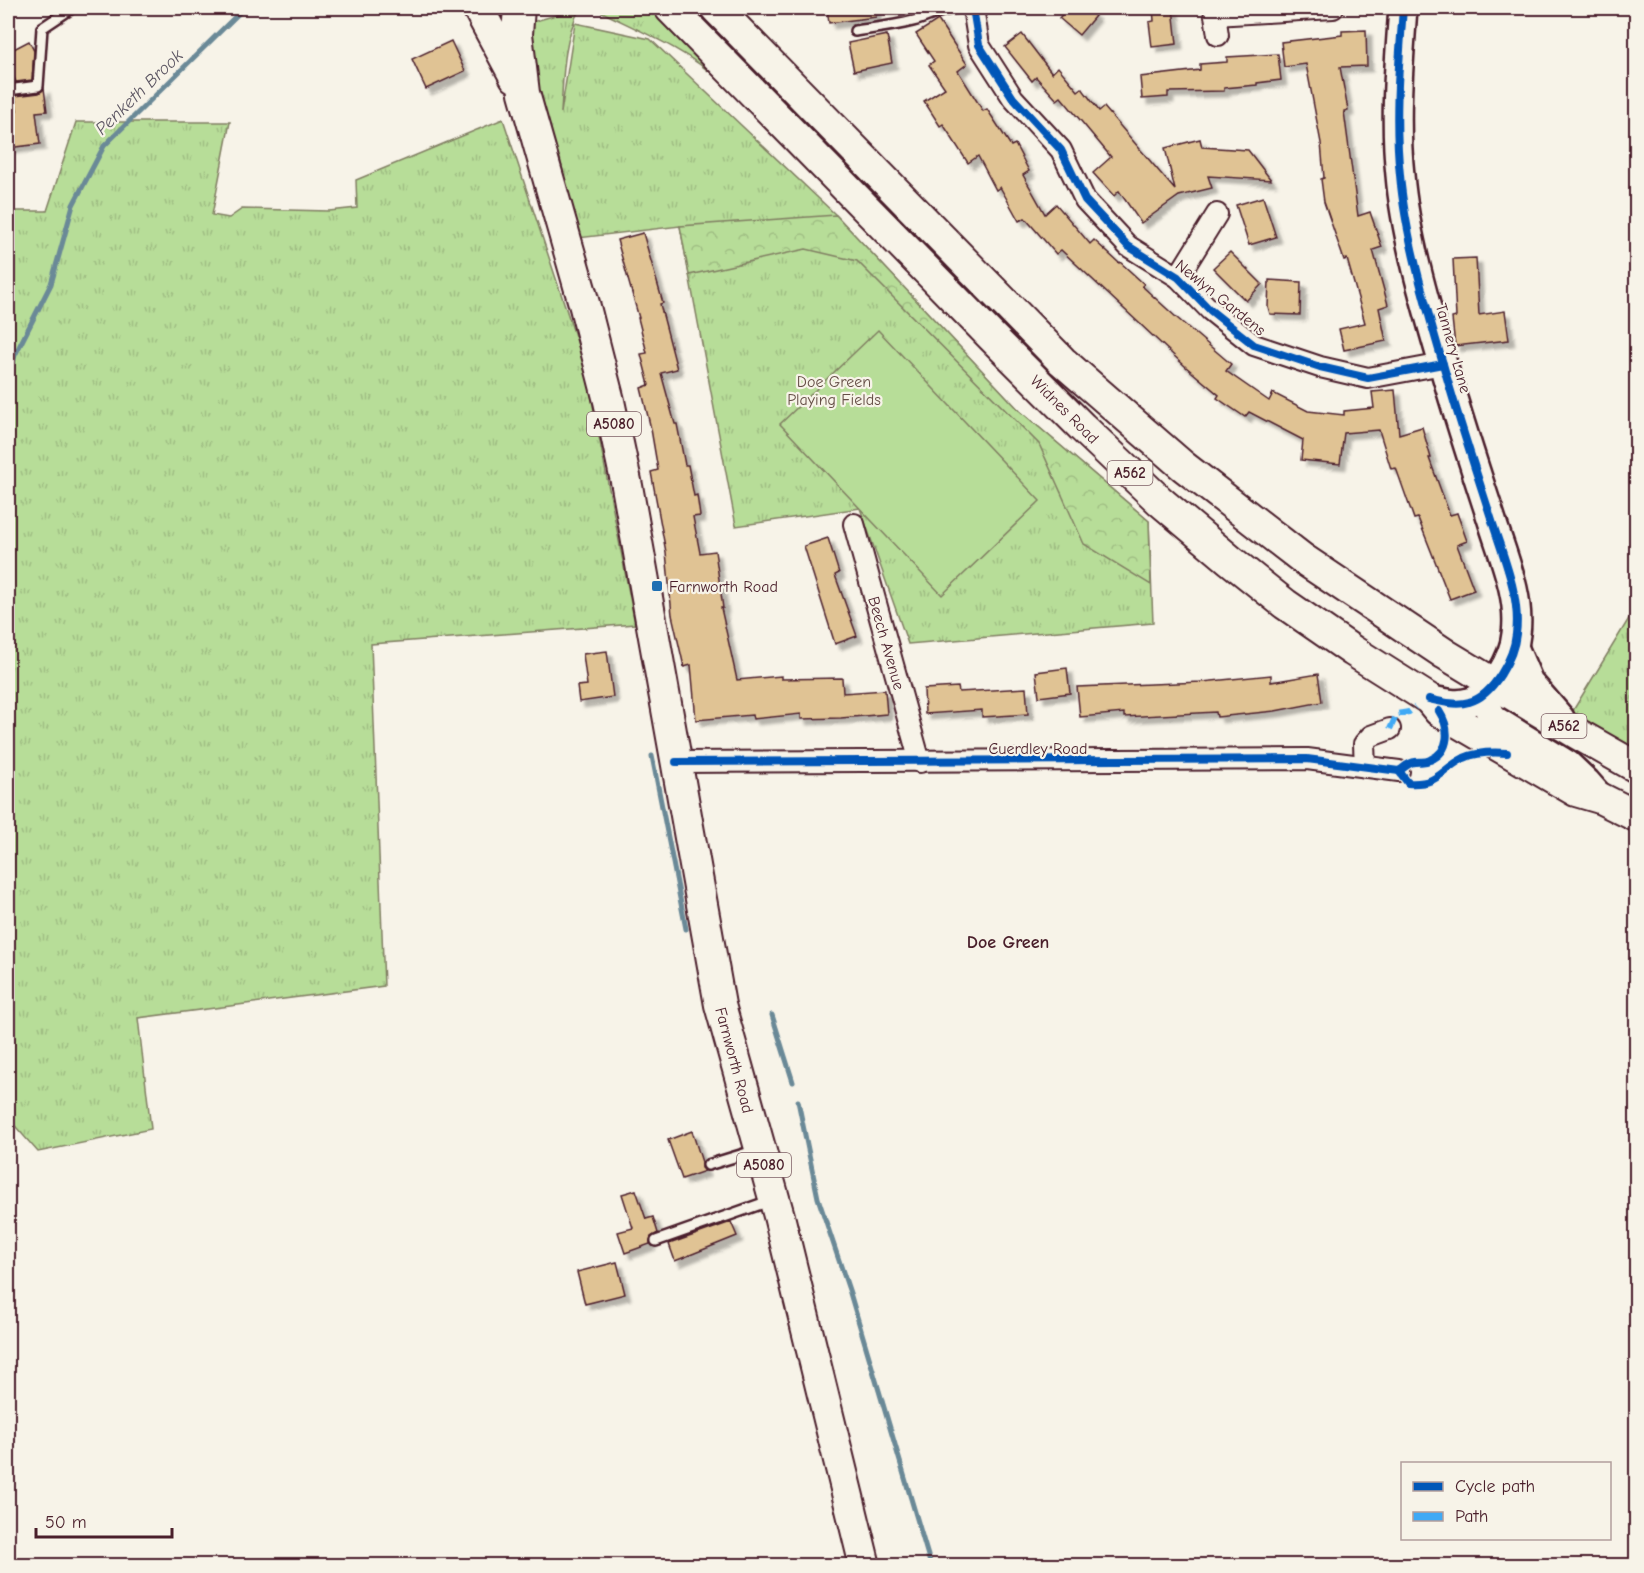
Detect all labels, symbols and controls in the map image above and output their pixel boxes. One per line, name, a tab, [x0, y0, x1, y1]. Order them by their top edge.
water label: Penketh Brook	[91, 45, 188, 139]
street label: Newlyn Gardens	[1172, 256, 1269, 340]
street label: Tannery Lane	[1432, 301, 1474, 395]
street label: Widnes Road	[1026, 372, 1102, 448]
park label: Doe Green Playing Fields	[787, 373, 881, 409]
road number: A5080	[587, 412, 641, 436]
road number: A562	[1108, 461, 1152, 485]
place label: Farnworth Road	[669, 578, 778, 596]
marker: Farnworth Road	[650, 579, 664, 593]
street label: Beech Avenue	[864, 595, 908, 692]
road number: A562	[1542, 714, 1586, 738]
street label: Cuerdley Road	[989, 740, 1087, 758]
district label: Doe Green	[967, 932, 1049, 953]
street label: Farnworth Road	[711, 1005, 757, 1115]
road number: A5080	[737, 1153, 791, 1177]
legend	[1401, 1462, 1611, 1540]
text: Cycle path	[1455, 1476, 1535, 1497]
scale bar	[36, 1501, 172, 1539]
text: Path	[1455, 1506, 1488, 1527]
text: 50 m	[45, 1512, 87, 1533]

